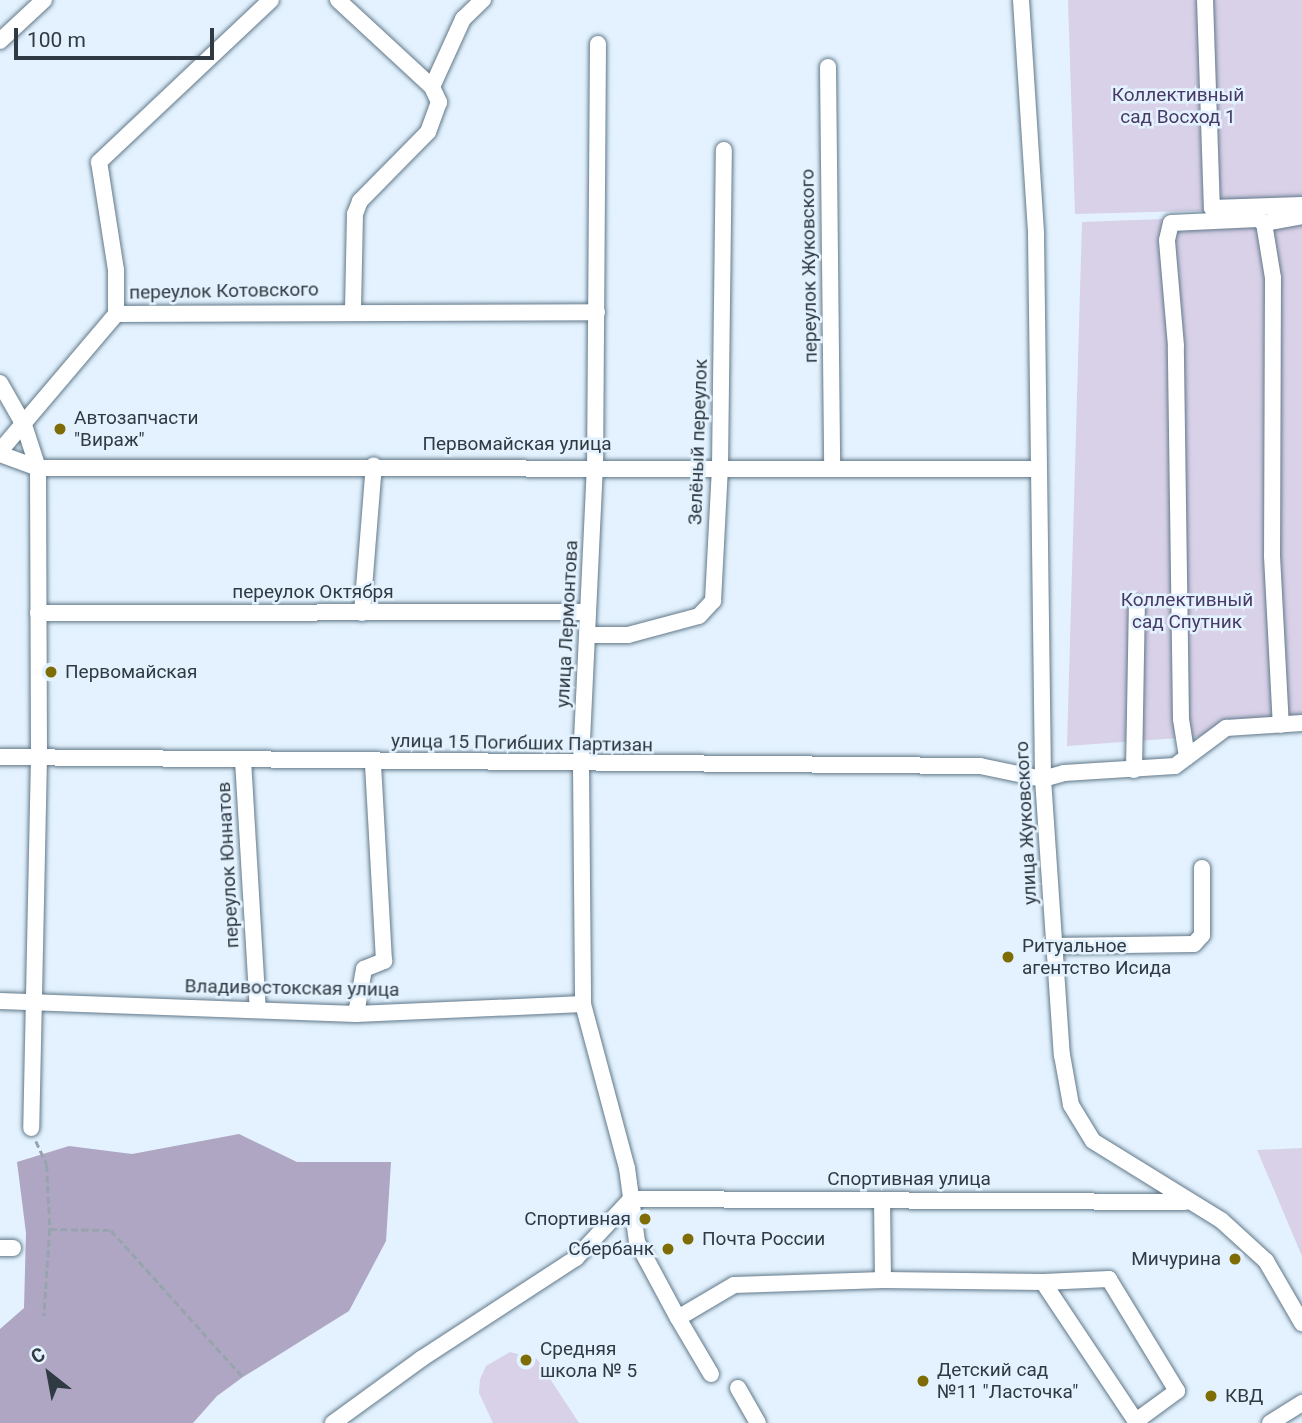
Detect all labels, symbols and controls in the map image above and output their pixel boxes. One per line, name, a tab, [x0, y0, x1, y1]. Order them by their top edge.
scale bar	[18, 14, 217, 58]
text: 100 m	[27, 28, 86, 52]
park label: Коллективный сад Восход 1	[1112, 84, 1244, 128]
street label: переулок Жуковского	[796, 169, 822, 363]
street label: переулок Котовского	[129, 278, 319, 304]
street label: Зелёный переулок	[684, 359, 712, 525]
place label: Автозапчасти "Вираж"	[74, 407, 198, 451]
marker: Автозапчасти "Вираж"	[52, 421, 68, 437]
street label: Первомайская улица	[422, 433, 612, 455]
street label: улица Лермонтова	[551, 540, 583, 708]
street label: переулок Октября	[232, 581, 394, 603]
park label: Коллективный сад Спутник	[1121, 589, 1253, 633]
place label: Первомайская	[65, 661, 197, 683]
marker: Первомайская	[43, 664, 59, 680]
street label: улица 15 Погибших Партизан	[391, 729, 653, 757]
street label: улица Жуковского	[1010, 740, 1042, 906]
street label: переулок Юннатов	[212, 781, 244, 949]
place label: Ритуальное агентство Исида	[1022, 935, 1171, 979]
marker: Ритуальное агентство Исида	[1000, 949, 1016, 965]
street label: Владивостокская улица	[184, 975, 400, 1001]
street label: Спортивная улица	[827, 1168, 991, 1190]
place label: Спортивная	[524, 1208, 631, 1230]
marker: Спортивная	[637, 1211, 653, 1227]
place label: Почта России	[702, 1228, 825, 1250]
marker: Почта России	[680, 1231, 696, 1247]
place label: Сбербанк	[568, 1238, 654, 1260]
marker: Сбербанк	[660, 1241, 676, 1257]
place label: Мичурина	[1131, 1248, 1221, 1270]
marker: Мичурина	[1227, 1251, 1243, 1267]
place label: Средняя школа № 5	[540, 1338, 637, 1382]
north arrow	[14, 1339, 84, 1409]
text: С	[27, 1343, 49, 1369]
marker: Средняя школа № 5	[518, 1352, 534, 1368]
place label: Детский сад №11 "Ласточка"	[937, 1359, 1078, 1403]
marker: Детский сад №11 "Ласточка"	[915, 1373, 931, 1389]
place label: КВД	[1225, 1385, 1263, 1407]
marker: КВД	[1203, 1388, 1219, 1404]

